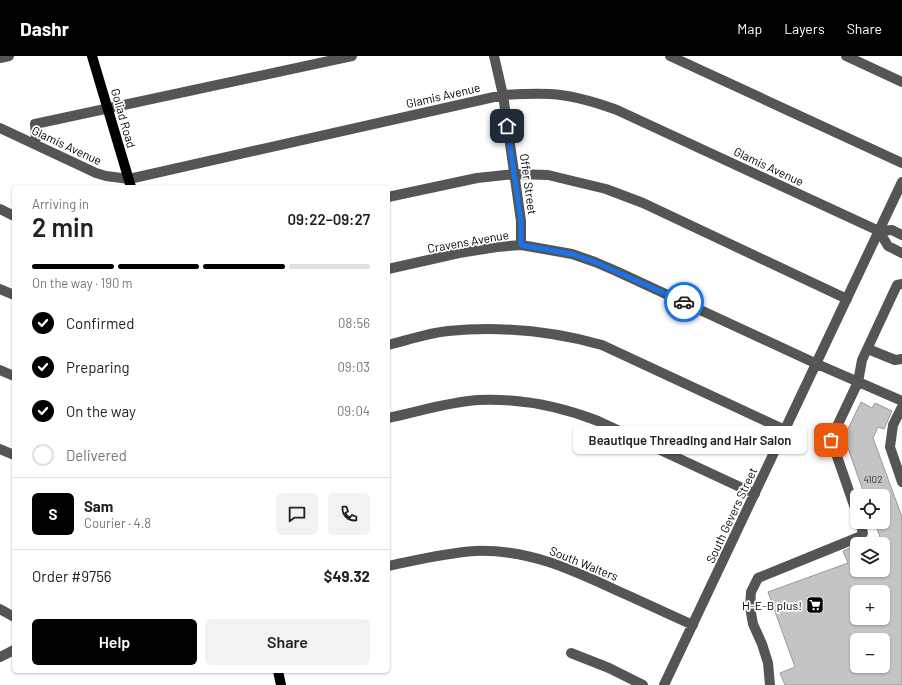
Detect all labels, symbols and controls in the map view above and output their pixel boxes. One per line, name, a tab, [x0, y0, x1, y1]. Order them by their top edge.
text: Dashr	[20, 17, 69, 40]
text: Map	[737, 20, 762, 37]
text: Layers	[784, 20, 825, 37]
text: Share	[847, 20, 882, 37]
street label: Glamis Avenue	[405, 80, 481, 110]
street label: Goliad Road	[109, 87, 139, 149]
pin	[490, 109, 524, 143]
icon: home	[496, 115, 518, 137]
street label: Glamis Avenue	[30, 123, 104, 167]
street label: Glamis Avenue	[732, 144, 806, 188]
street label: Offer Street	[518, 153, 540, 215]
text: Arriving in	[32, 196, 89, 212]
text: 09:22–09:27	[287, 210, 370, 228]
text: 2 min	[32, 211, 94, 242]
street label: Cravens Avenue	[426, 227, 510, 255]
text: On the way · 190 m	[32, 275, 133, 291]
courier	[664, 282, 704, 322]
icon: car	[673, 291, 695, 313]
icon: check	[32, 312, 54, 334]
text: Confirmed	[66, 314, 134, 332]
text: 08:56	[338, 315, 370, 331]
icon: check	[32, 356, 54, 378]
text: Preparing	[66, 358, 130, 376]
text: 09:03	[337, 359, 370, 375]
icon: check	[32, 400, 54, 422]
text: On the way	[66, 402, 136, 420]
text: 09:04	[337, 403, 370, 419]
pin	[814, 423, 848, 457]
callout: Beautique Threading and Hair Salon	[573, 426, 807, 454]
icon: bag	[820, 429, 842, 451]
text: Beautique Threading and Hair Salon	[589, 432, 791, 448]
text: Delivered	[66, 446, 127, 464]
street label: South Gevers Street	[703, 465, 759, 565]
house number: 4102	[863, 473, 883, 485]
map controls	[850, 489, 890, 673]
button: locate	[850, 489, 890, 529]
button: chat	[276, 493, 318, 535]
button: phone	[328, 493, 370, 535]
text: Sam	[84, 497, 113, 515]
text: S	[49, 505, 57, 523]
text: Courier · 4.8	[84, 515, 151, 531]
button: layers	[850, 537, 890, 577]
street label: South Walters	[548, 543, 621, 583]
text: Order #9756	[32, 567, 112, 585]
text: $49.32	[324, 567, 370, 585]
button: +	[850, 585, 890, 625]
supermarket icon: H-E-B plus!	[805, 595, 825, 615]
place label: H-E-B plus!	[742, 598, 802, 612]
button: Help	[32, 619, 197, 665]
button: Share	[205, 619, 370, 665]
button: −	[850, 633, 890, 673]

